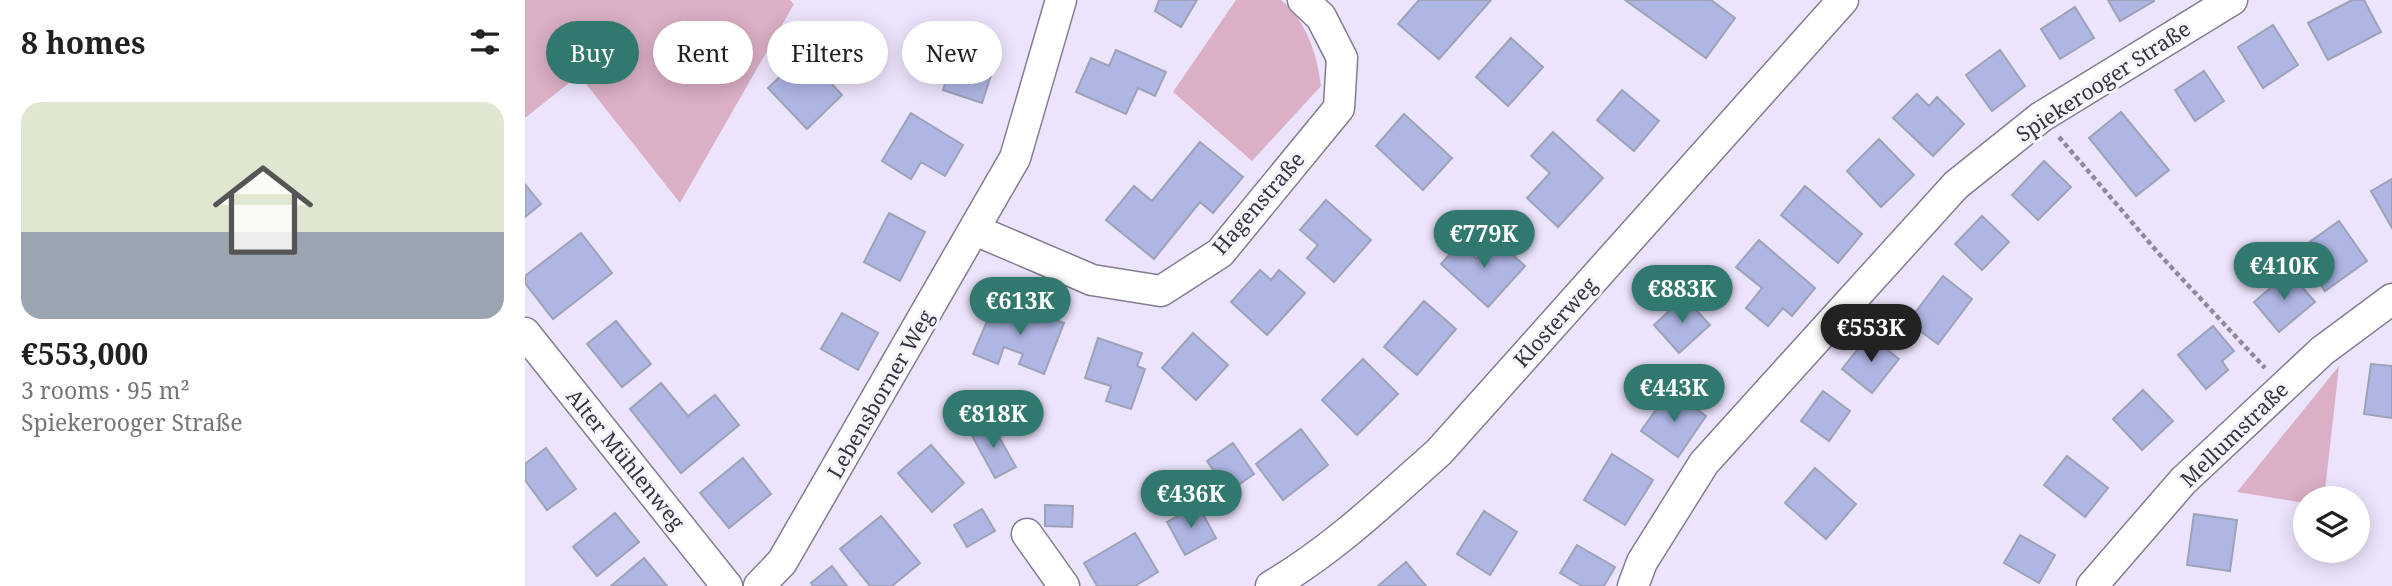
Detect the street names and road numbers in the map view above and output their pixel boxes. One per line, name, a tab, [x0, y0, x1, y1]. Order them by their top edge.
street label: Spiekerooger Straße	[2011, 14, 2195, 148]
street label: Hagenstraße	[1206, 146, 1310, 260]
street label: Klosterweg	[1507, 271, 1603, 373]
street label: Lebensborner Weg	[820, 304, 940, 483]
street label: Mellumstraße	[2174, 375, 2294, 493]
street label: Alter Mühlenweg	[560, 383, 692, 536]

